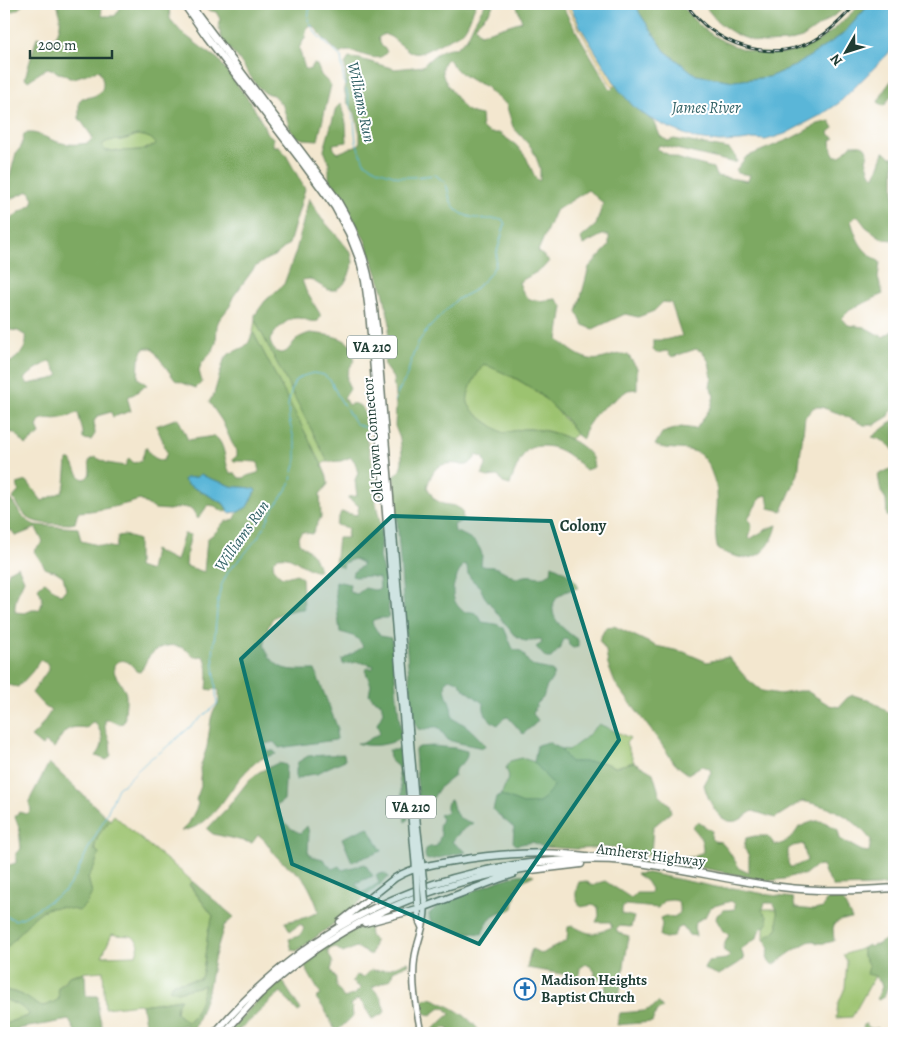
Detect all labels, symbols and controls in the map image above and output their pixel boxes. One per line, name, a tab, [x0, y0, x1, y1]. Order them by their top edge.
scale bar	[30, 28, 112, 60]
north arrow	[820, 28, 870, 78]
text: 200 m	[38, 35, 77, 55]
text: N	[826, 50, 847, 70]
water label: Williams Run	[342, 60, 380, 144]
water label: James River	[671, 97, 741, 119]
road number: VA 210	[347, 336, 397, 358]
street label: Old Town Connector	[358, 376, 388, 503]
water label: Williams Run	[209, 496, 275, 576]
district label: Colony	[560, 515, 607, 537]
road number: VA 210	[386, 796, 436, 819]
street label: Amherst Highway	[594, 838, 707, 872]
place label: Madison Heights Baptist Church	[541, 970, 647, 1007]
church icon: Madison Heights Baptist Church	[513, 977, 537, 1001]

